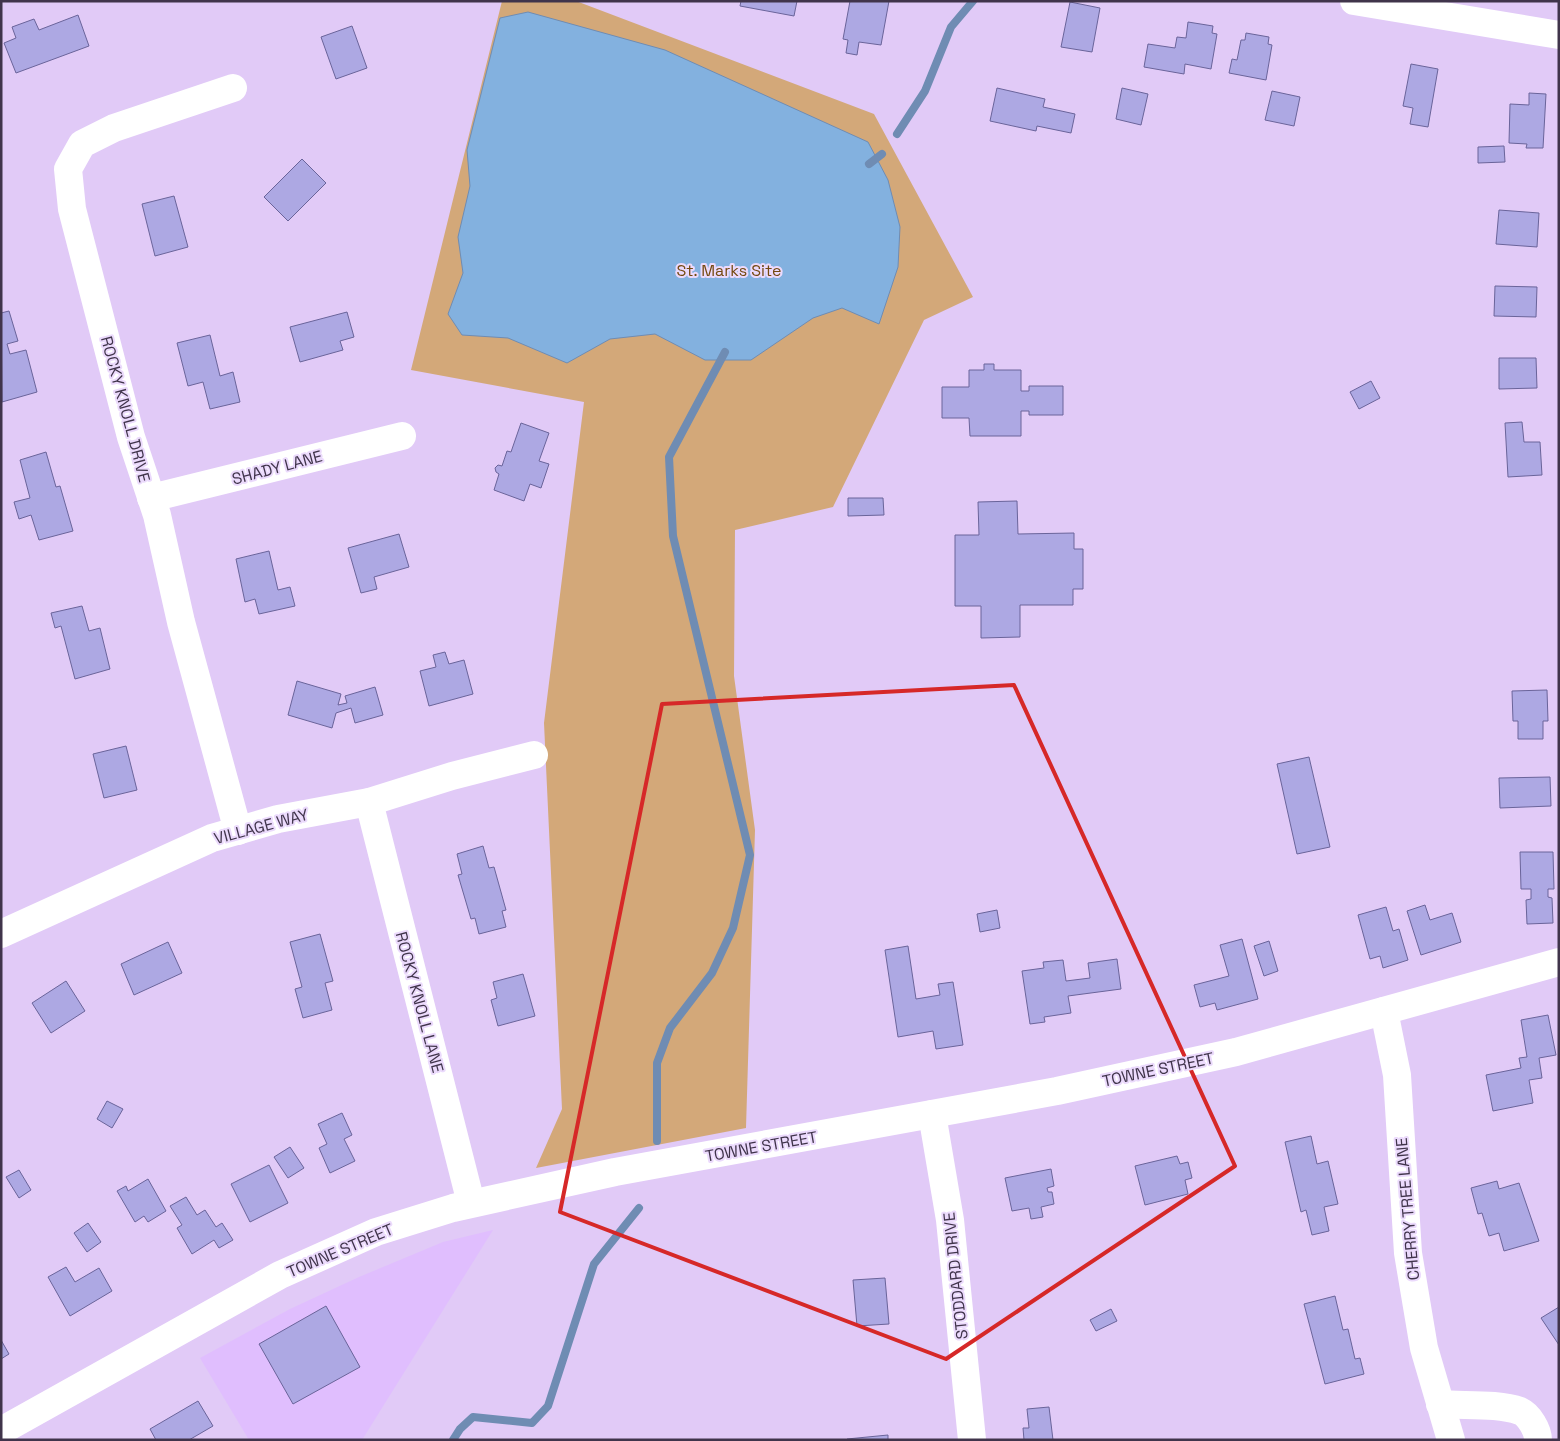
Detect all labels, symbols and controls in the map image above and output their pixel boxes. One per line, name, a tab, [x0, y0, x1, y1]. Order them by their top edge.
park label: St. Marks Site	[676, 260, 782, 281]
street label: ROCKY KNOLL DRIVE	[96, 334, 155, 484]
street label: SHADY LANE	[230, 445, 325, 490]
street label: VILLAGE WAY	[212, 804, 311, 849]
street label: ROCKY KNOLL LANE	[391, 929, 448, 1075]
street label: TOWNE STREET	[1100, 1047, 1216, 1092]
street label: TOWNE STREET	[703, 1126, 819, 1167]
street label: CHERRY TREE LANE	[1391, 1137, 1424, 1281]
street label: STODDARD DRIVE	[938, 1211, 973, 1341]
street label: TOWNE STREET	[284, 1219, 397, 1282]

